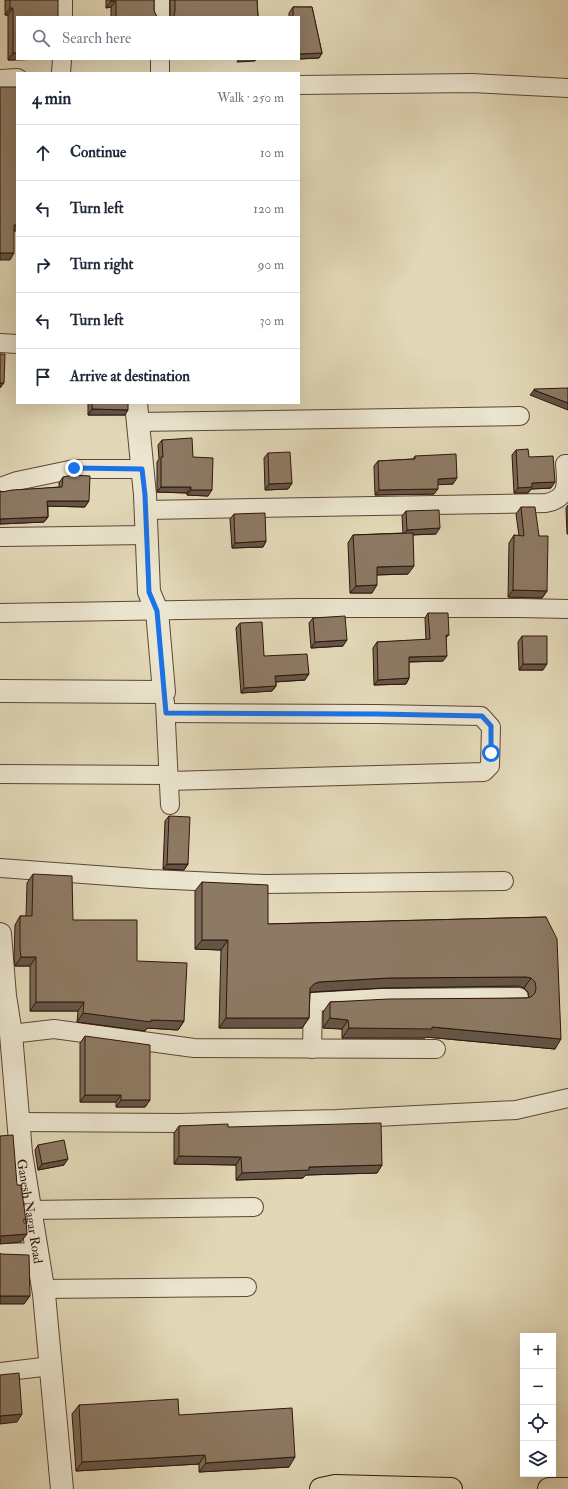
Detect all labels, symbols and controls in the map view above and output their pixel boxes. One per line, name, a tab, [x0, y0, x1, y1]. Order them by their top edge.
search box	[16, 16, 300, 60]
icon: search	[30, 27, 52, 49]
text: Search here	[62, 29, 131, 48]
text: 4 min	[32, 88, 71, 109]
text: Walk · 250 m	[217, 90, 284, 106]
icon: ahead	[32, 142, 54, 164]
text: Continue	[70, 143, 126, 162]
text: 10 m	[260, 145, 284, 161]
icon: left	[32, 198, 54, 220]
text: Turn left	[70, 199, 124, 218]
text: 120 m	[253, 201, 284, 217]
icon: right	[32, 254, 54, 276]
text: Turn right	[70, 255, 133, 274]
text: 90 m	[258, 257, 284, 273]
icon: left	[32, 310, 54, 332]
text: Turn left	[70, 311, 124, 330]
text: 30 m	[260, 313, 284, 329]
icon: arrive	[32, 366, 54, 388]
text: Arrive at destination	[70, 367, 190, 386]
route end	[65, 459, 83, 477]
route start	[482, 744, 500, 762]
street label: Ganesh Nagar Road	[13, 1158, 46, 1265]
map controls	[520, 1333, 556, 1477]
button: +	[520, 1333, 556, 1369]
button: −	[520, 1369, 556, 1405]
button: locate	[520, 1405, 556, 1441]
button: layers	[520, 1441, 556, 1477]

